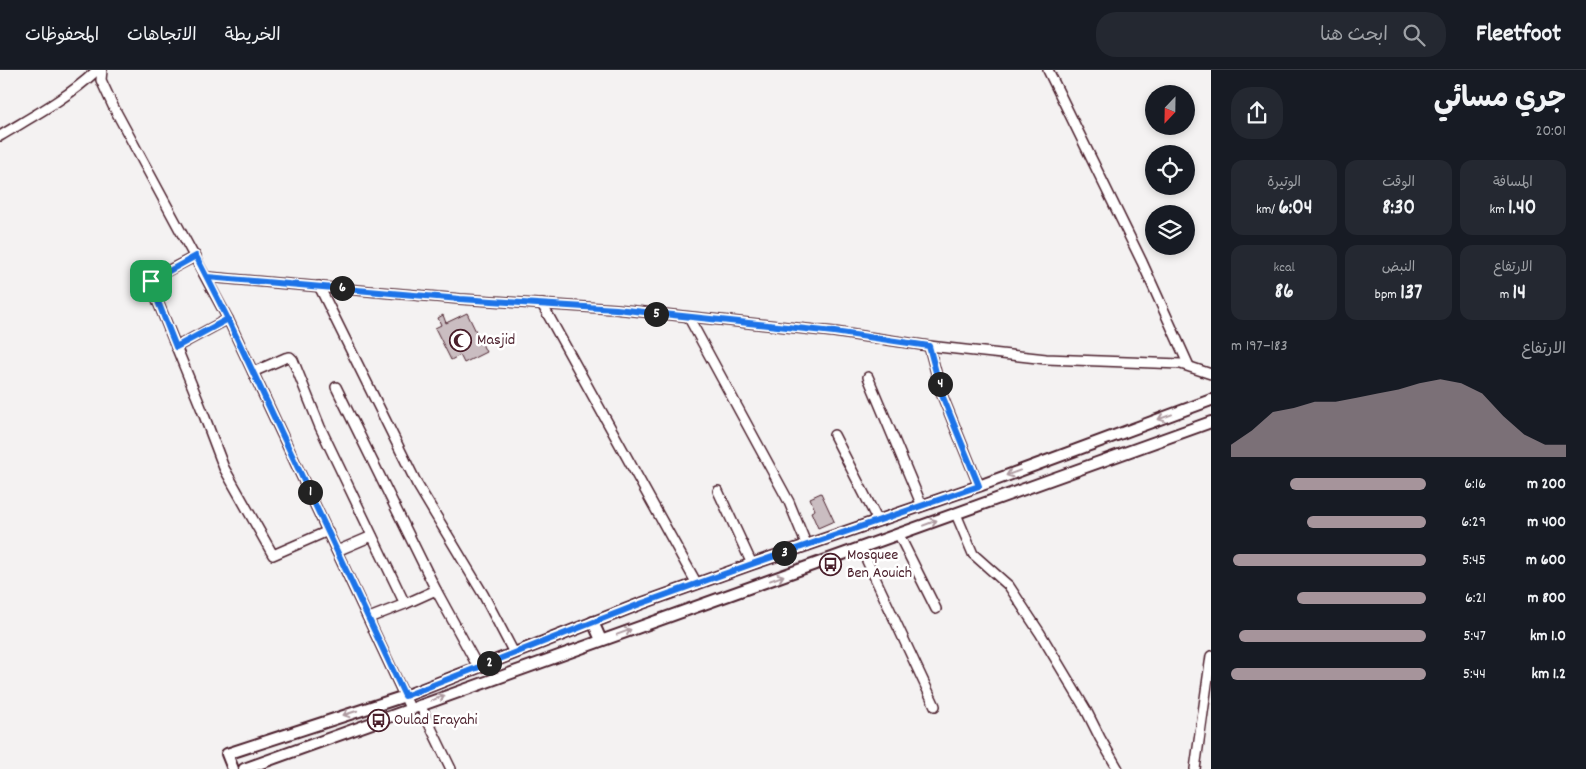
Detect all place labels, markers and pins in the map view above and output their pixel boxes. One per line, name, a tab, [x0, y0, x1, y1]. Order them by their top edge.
pin	[130, 260, 172, 302]
pin: 6	[330, 276, 354, 300]
pin: 5	[644, 302, 668, 326]
mosque icon: Masjid	[449, 328, 473, 352]
place label: Masjid	[477, 329, 515, 352]
pin: 4	[928, 372, 952, 396]
pin: 1	[298, 480, 322, 504]
pin: 3	[772, 540, 796, 566]
place label: Mosquee Ben Aouich	[847, 544, 912, 585]
bus stop icon: Mosquee Ben Aouich	[819, 552, 843, 576]
pin: 2	[476, 650, 502, 676]
bus stop icon: Oulad Erayahi	[366, 708, 390, 732]
place label: Oulad Erayahi	[394, 709, 478, 732]

